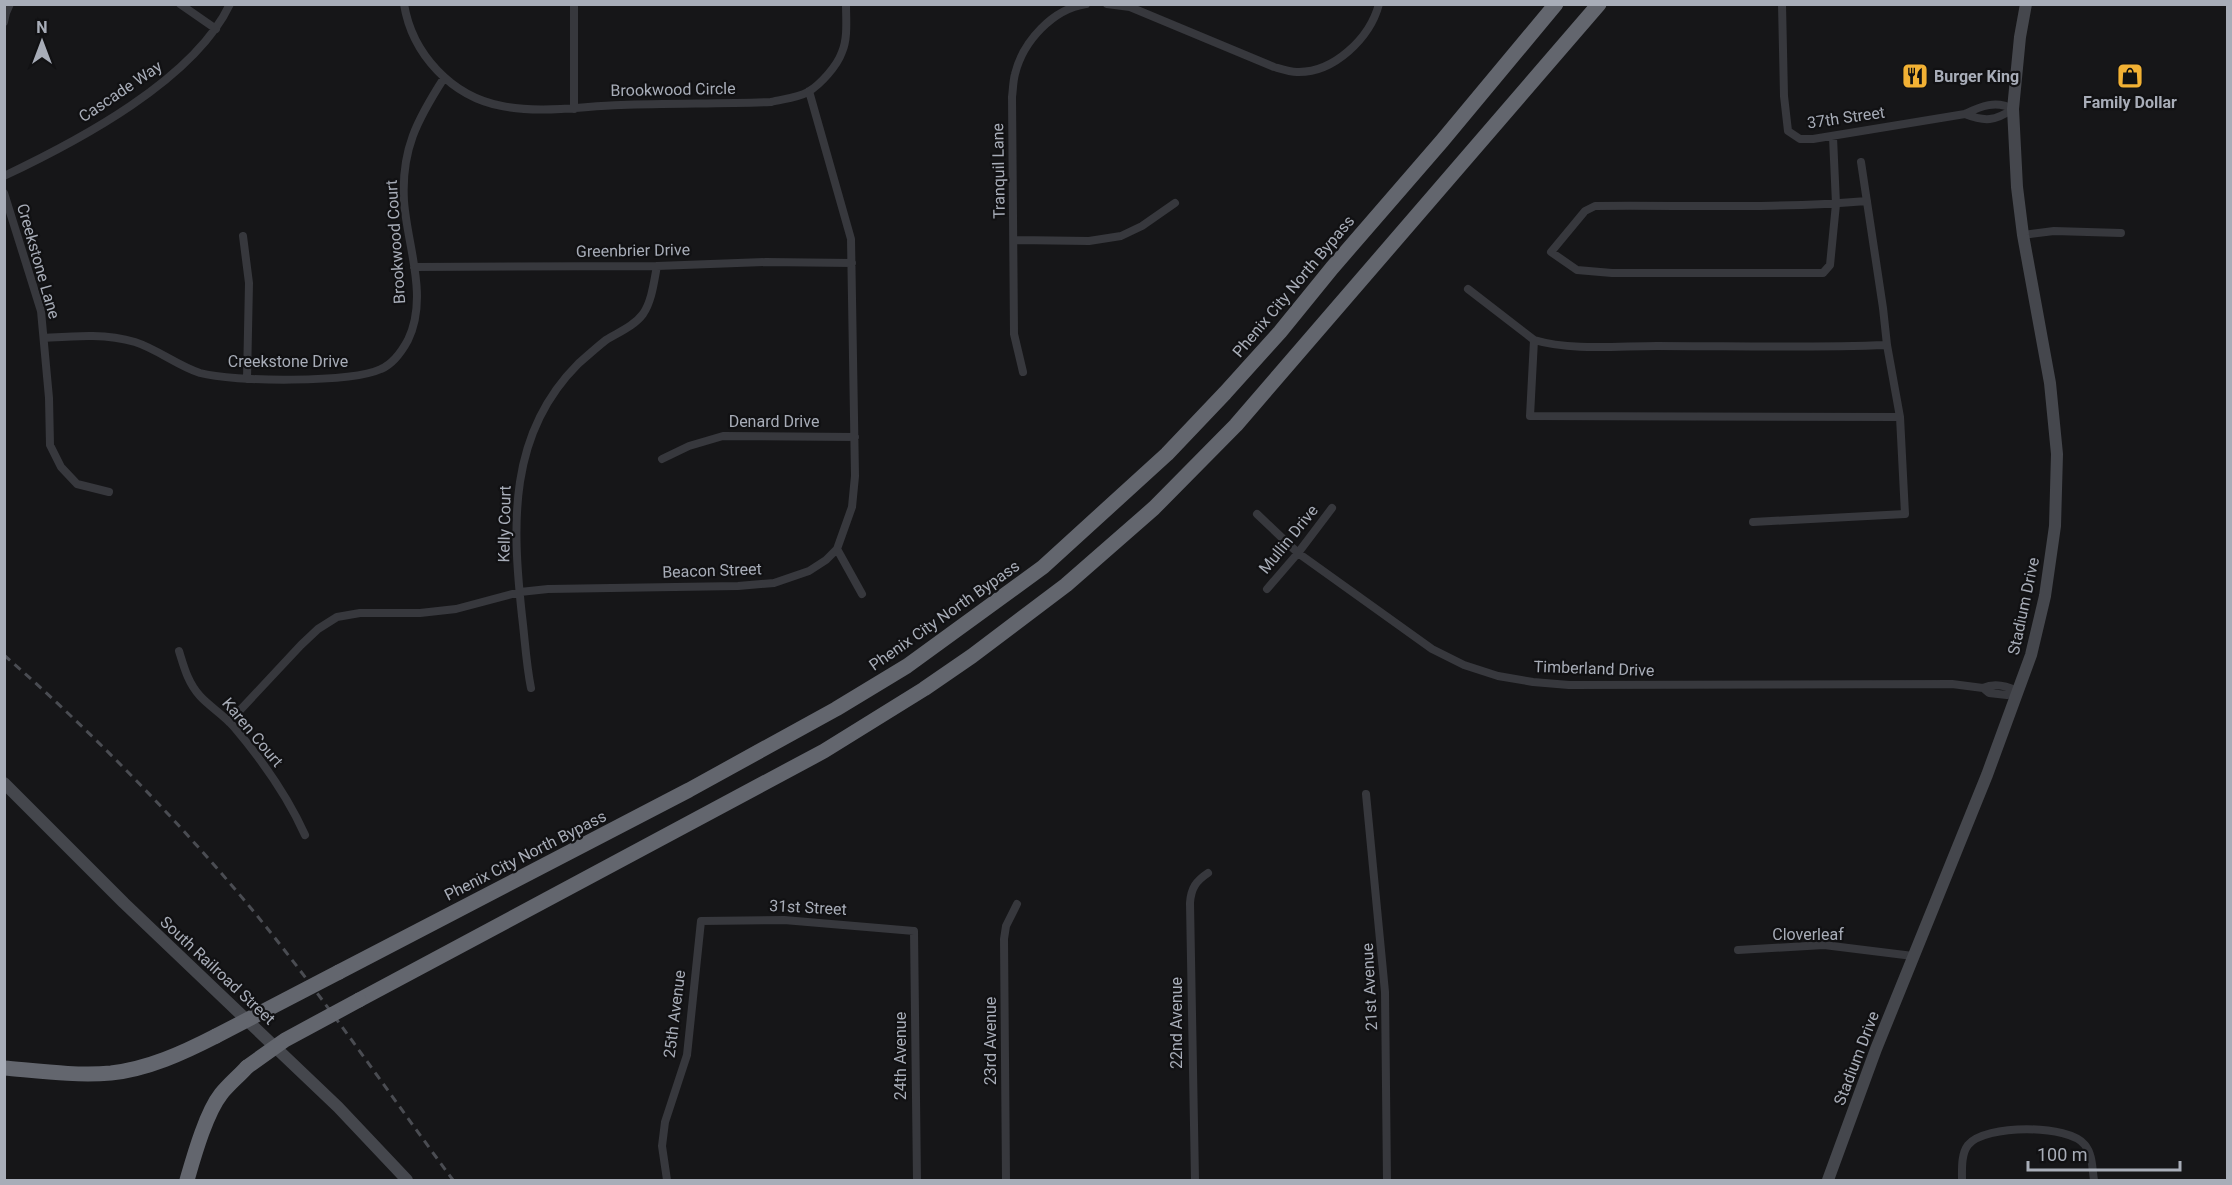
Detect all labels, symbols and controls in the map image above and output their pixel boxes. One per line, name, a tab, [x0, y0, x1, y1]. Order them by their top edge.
north arrow	[12, 12, 72, 72]
text: N	[36, 18, 48, 37]
street label: Cascade Way	[75, 56, 166, 126]
restaurant icon: Burger King	[1900, 61, 1930, 91]
shop icon: Family Dollar	[2115, 61, 2145, 91]
place label: Burger King	[1934, 67, 2019, 86]
street label: Brookwood Circle	[610, 79, 736, 100]
place label: Family Dollar	[2083, 93, 2177, 112]
street label: 37th Street	[1806, 103, 1886, 132]
street label: Tranquil Lane	[988, 123, 1009, 219]
street label: Brookwood Court	[382, 179, 409, 305]
street label: Creekstone Lane	[13, 201, 64, 321]
street label: Phenix City North Bypass	[1229, 212, 1358, 361]
street label: Greenbrier Drive	[576, 240, 690, 261]
street label: Creekstone Drive	[228, 352, 348, 371]
street label: Denard Drive	[729, 412, 819, 431]
street label: Kelly Court	[494, 485, 515, 563]
street label: Mullin Drive	[1255, 501, 1322, 578]
street label: Phenix City North Bypass	[865, 556, 1023, 675]
street label: Stadium Drive	[2004, 556, 2043, 657]
street label: Beacon Street	[662, 559, 762, 582]
street label: Timberland Drive	[1533, 657, 1655, 680]
street label: Karen Court	[218, 694, 287, 771]
street label: Phenix City North Bypass	[441, 806, 609, 905]
street label: 31st Street	[769, 896, 847, 919]
street label: South Railroad Street	[156, 912, 279, 1029]
street label: Cloverleaf	[1772, 925, 1844, 944]
street label: 21st Avenue	[1358, 943, 1381, 1031]
street label: 25th Avenue	[660, 969, 689, 1059]
street label: 22nd Avenue	[1167, 977, 1186, 1069]
street label: 23rd Avenue	[981, 997, 1000, 1085]
street label: Stadium Drive	[1830, 1009, 1883, 1108]
street label: 24th Avenue	[891, 1012, 910, 1100]
scale bar	[2028, 1134, 2180, 1172]
text: 100 m	[2037, 1144, 2088, 1165]

